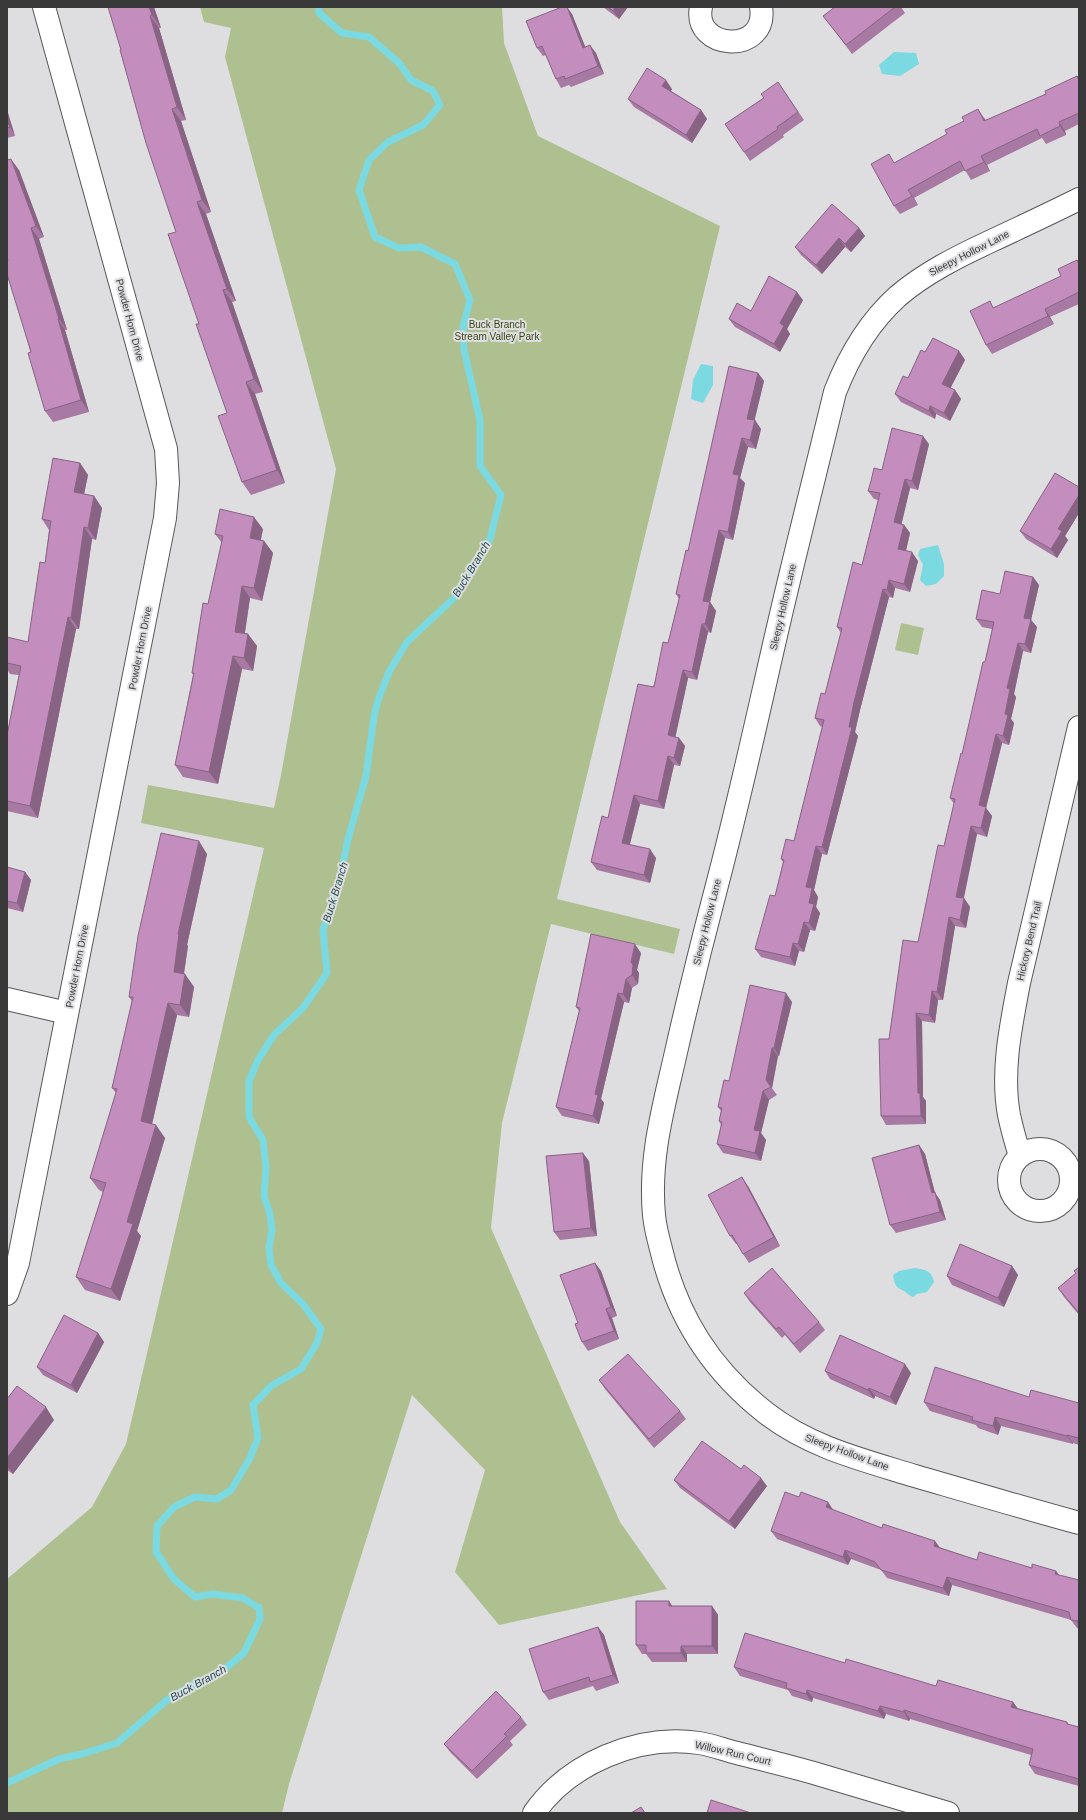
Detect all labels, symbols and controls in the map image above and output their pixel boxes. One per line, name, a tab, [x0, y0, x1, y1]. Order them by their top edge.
street label: Sleepy Hollow Lane	[927, 228, 1011, 278]
street label: Powder Horn Drive	[114, 278, 146, 363]
park label: Buck Branch Stream Valley Park	[455, 319, 540, 342]
water label: Buck Branch	[450, 539, 492, 599]
street label: Sleepy Hollow Lane	[768, 562, 798, 651]
street label: Powder Horn Drive	[127, 605, 154, 691]
water label: Buck Branch	[320, 860, 350, 924]
street label: Sleepy Hollow Lane	[691, 877, 723, 966]
street label: Hickory Bend Trail	[1015, 900, 1043, 982]
street label: Powder Horn Drive	[64, 923, 91, 1009]
street label: Sleepy Hollow Lane	[804, 1432, 891, 1472]
water label: Buck Branch	[168, 1663, 228, 1703]
street label: Willow Run Court	[694, 1739, 772, 1767]

